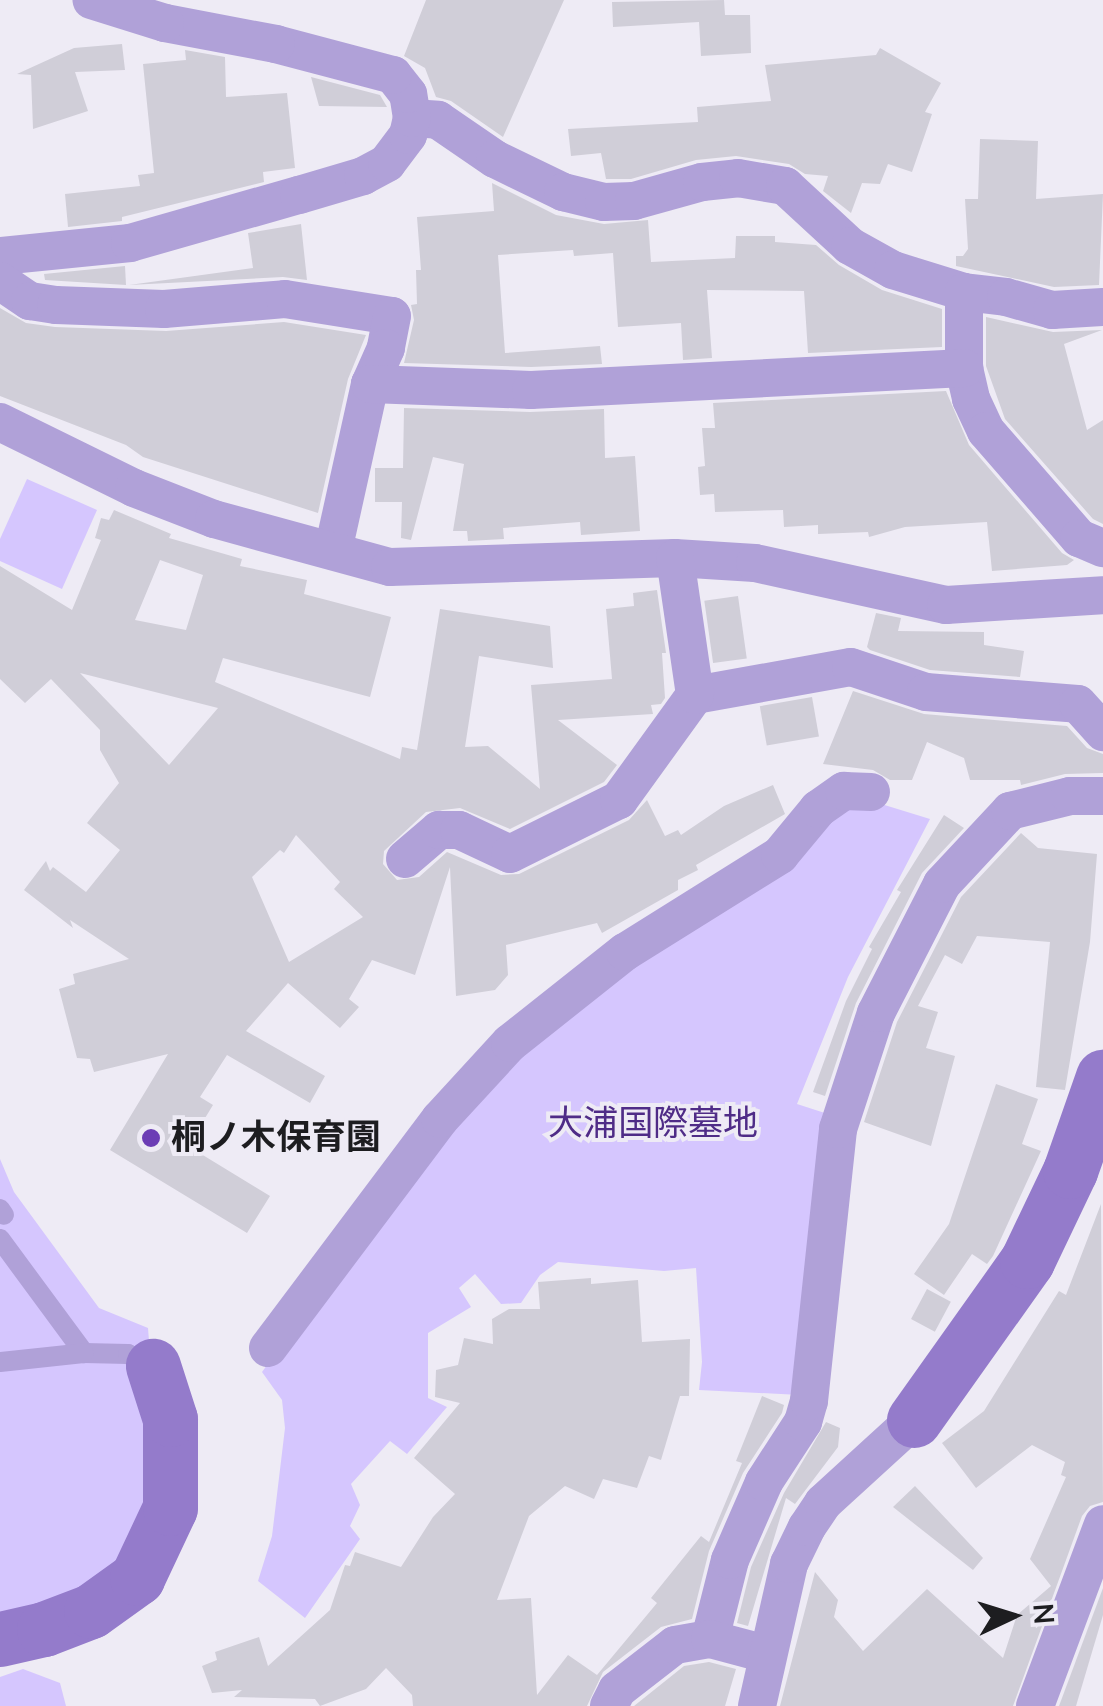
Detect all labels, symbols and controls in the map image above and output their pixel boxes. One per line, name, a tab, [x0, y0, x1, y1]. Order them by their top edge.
park label: 大浦国際墓地	[548, 1103, 758, 1145]
place label: 桐ノ木保育園	[171, 1117, 381, 1159]
marker: 桐ノ木保育園	[140, 1127, 162, 1149]
north arrow	[963, 1566, 1063, 1666]
text: N	[1023, 1602, 1063, 1626]

